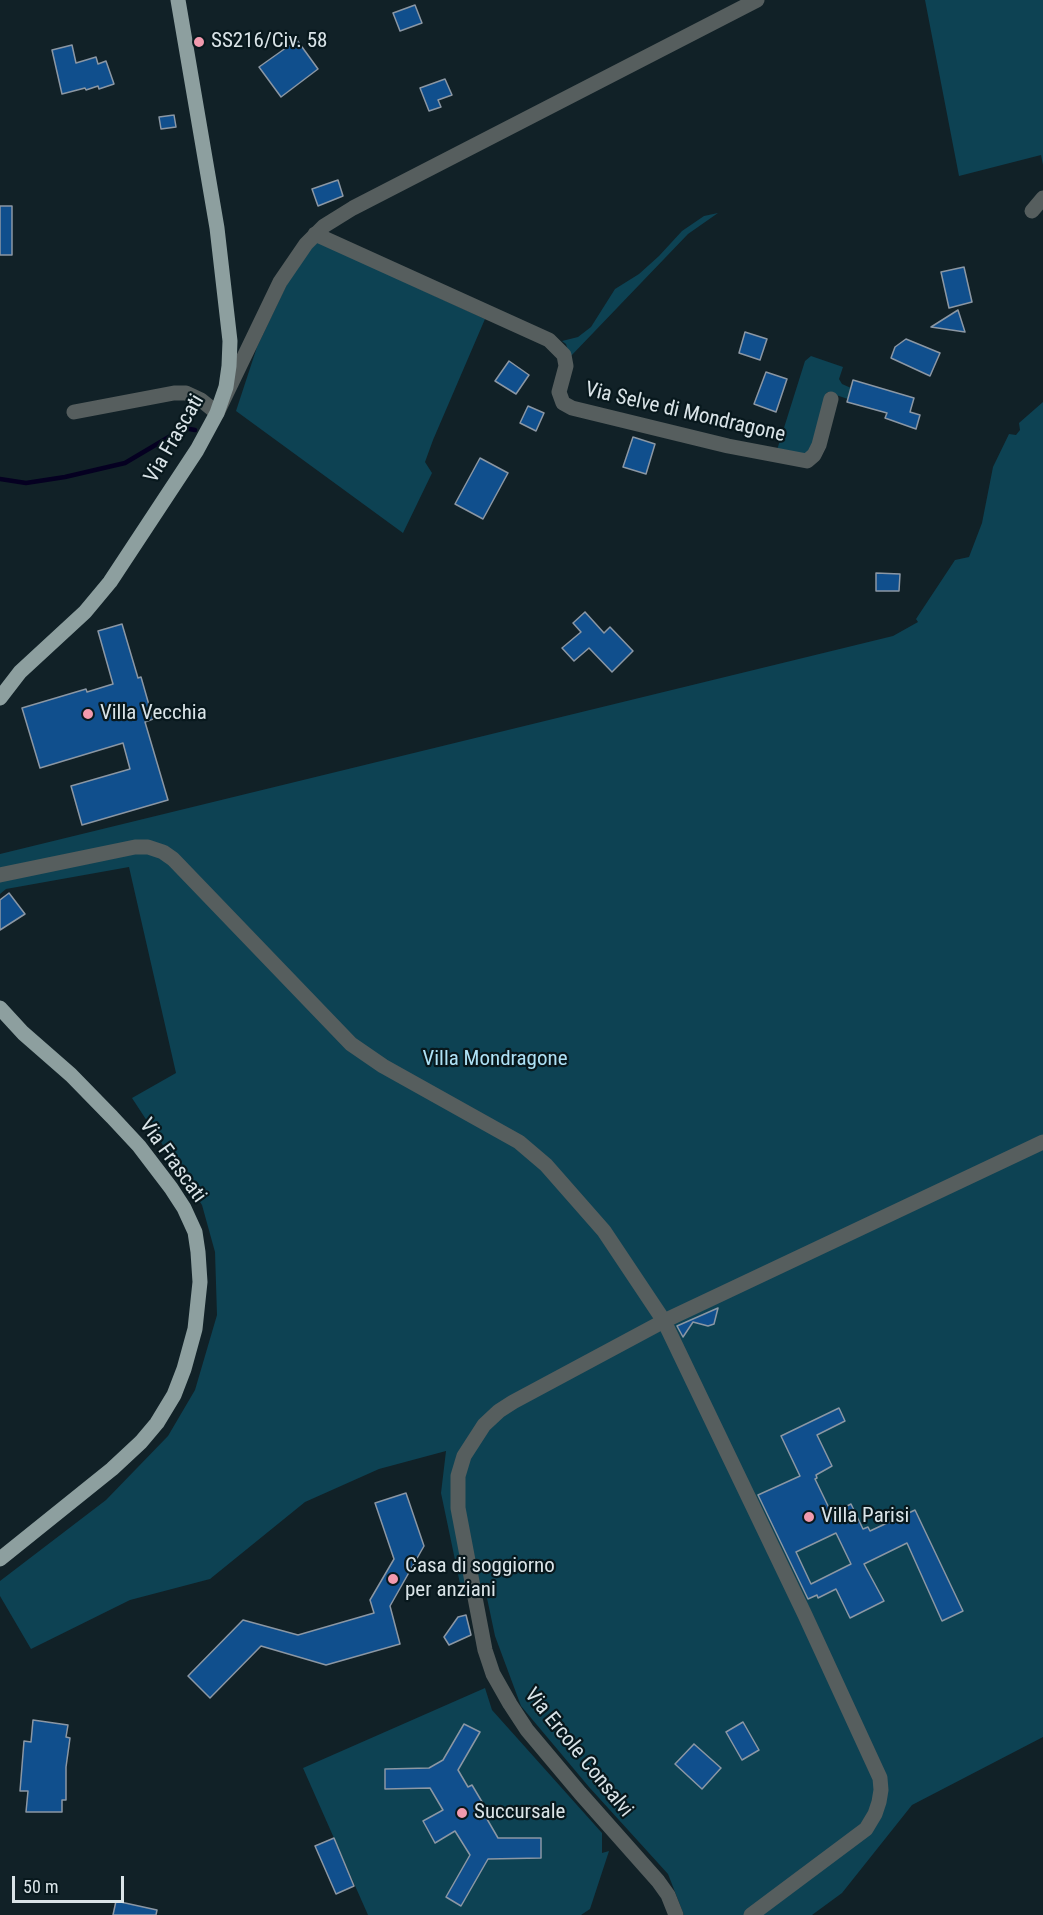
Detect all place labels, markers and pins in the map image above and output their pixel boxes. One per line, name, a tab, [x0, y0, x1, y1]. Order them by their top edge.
place label: SS216/Civ. 58	[211, 29, 327, 55]
marker: SS216/Civ. 58	[192, 35, 206, 49]
place label: Villa Vecchia	[100, 701, 207, 727]
marker: Villa Vecchia	[81, 707, 95, 721]
place label: Villa Parisi	[821, 1504, 909, 1530]
marker: Villa Parisi	[802, 1510, 816, 1524]
place label: Casa di soggiorno per anziani	[405, 1554, 555, 1604]
marker: Casa di soggiorno per anziani	[386, 1572, 400, 1586]
place label: Succursale	[474, 1800, 565, 1826]
marker: Succursale	[455, 1806, 469, 1820]

